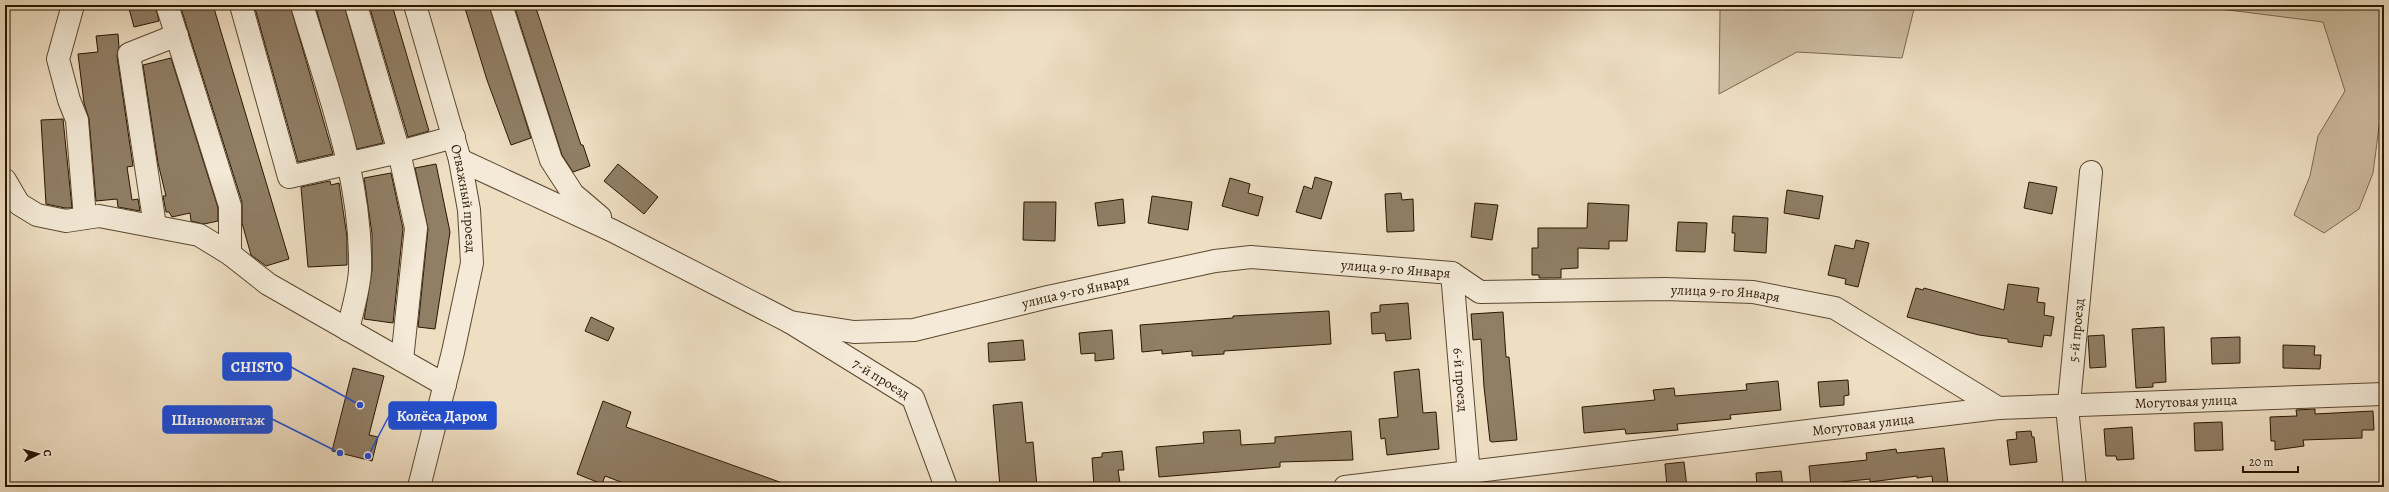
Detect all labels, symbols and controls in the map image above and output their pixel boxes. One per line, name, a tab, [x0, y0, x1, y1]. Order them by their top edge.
street label: Отважный проезд	[446, 142, 481, 253]
street label: улица 9-го Января	[1339, 255, 1451, 282]
street label: улица 9-го Января	[1019, 270, 1131, 313]
street label: улица 9-го Января	[1670, 280, 1782, 307]
street label: 5-й проезд	[2063, 297, 2088, 363]
street label: 6-й проезд	[1449, 347, 1473, 413]
callout: CHISTO	[223, 353, 291, 380]
street label: 7-й проезд	[849, 354, 914, 403]
text: CHISTO	[231, 357, 283, 377]
street label: Могутовая улица	[2134, 390, 2238, 413]
callout: Колёса Даром	[389, 402, 496, 429]
callout: Шиномонтаж	[163, 406, 272, 433]
text: Колёса Даром	[397, 406, 487, 426]
street label: Могутовая улица	[1811, 409, 1916, 440]
text: Шиномонтаж	[171, 410, 265, 430]
north arrow	[18, 434, 58, 474]
scale bar	[2243, 448, 2298, 474]
text: С	[40, 449, 55, 457]
text: 20 m	[2249, 454, 2273, 470]

